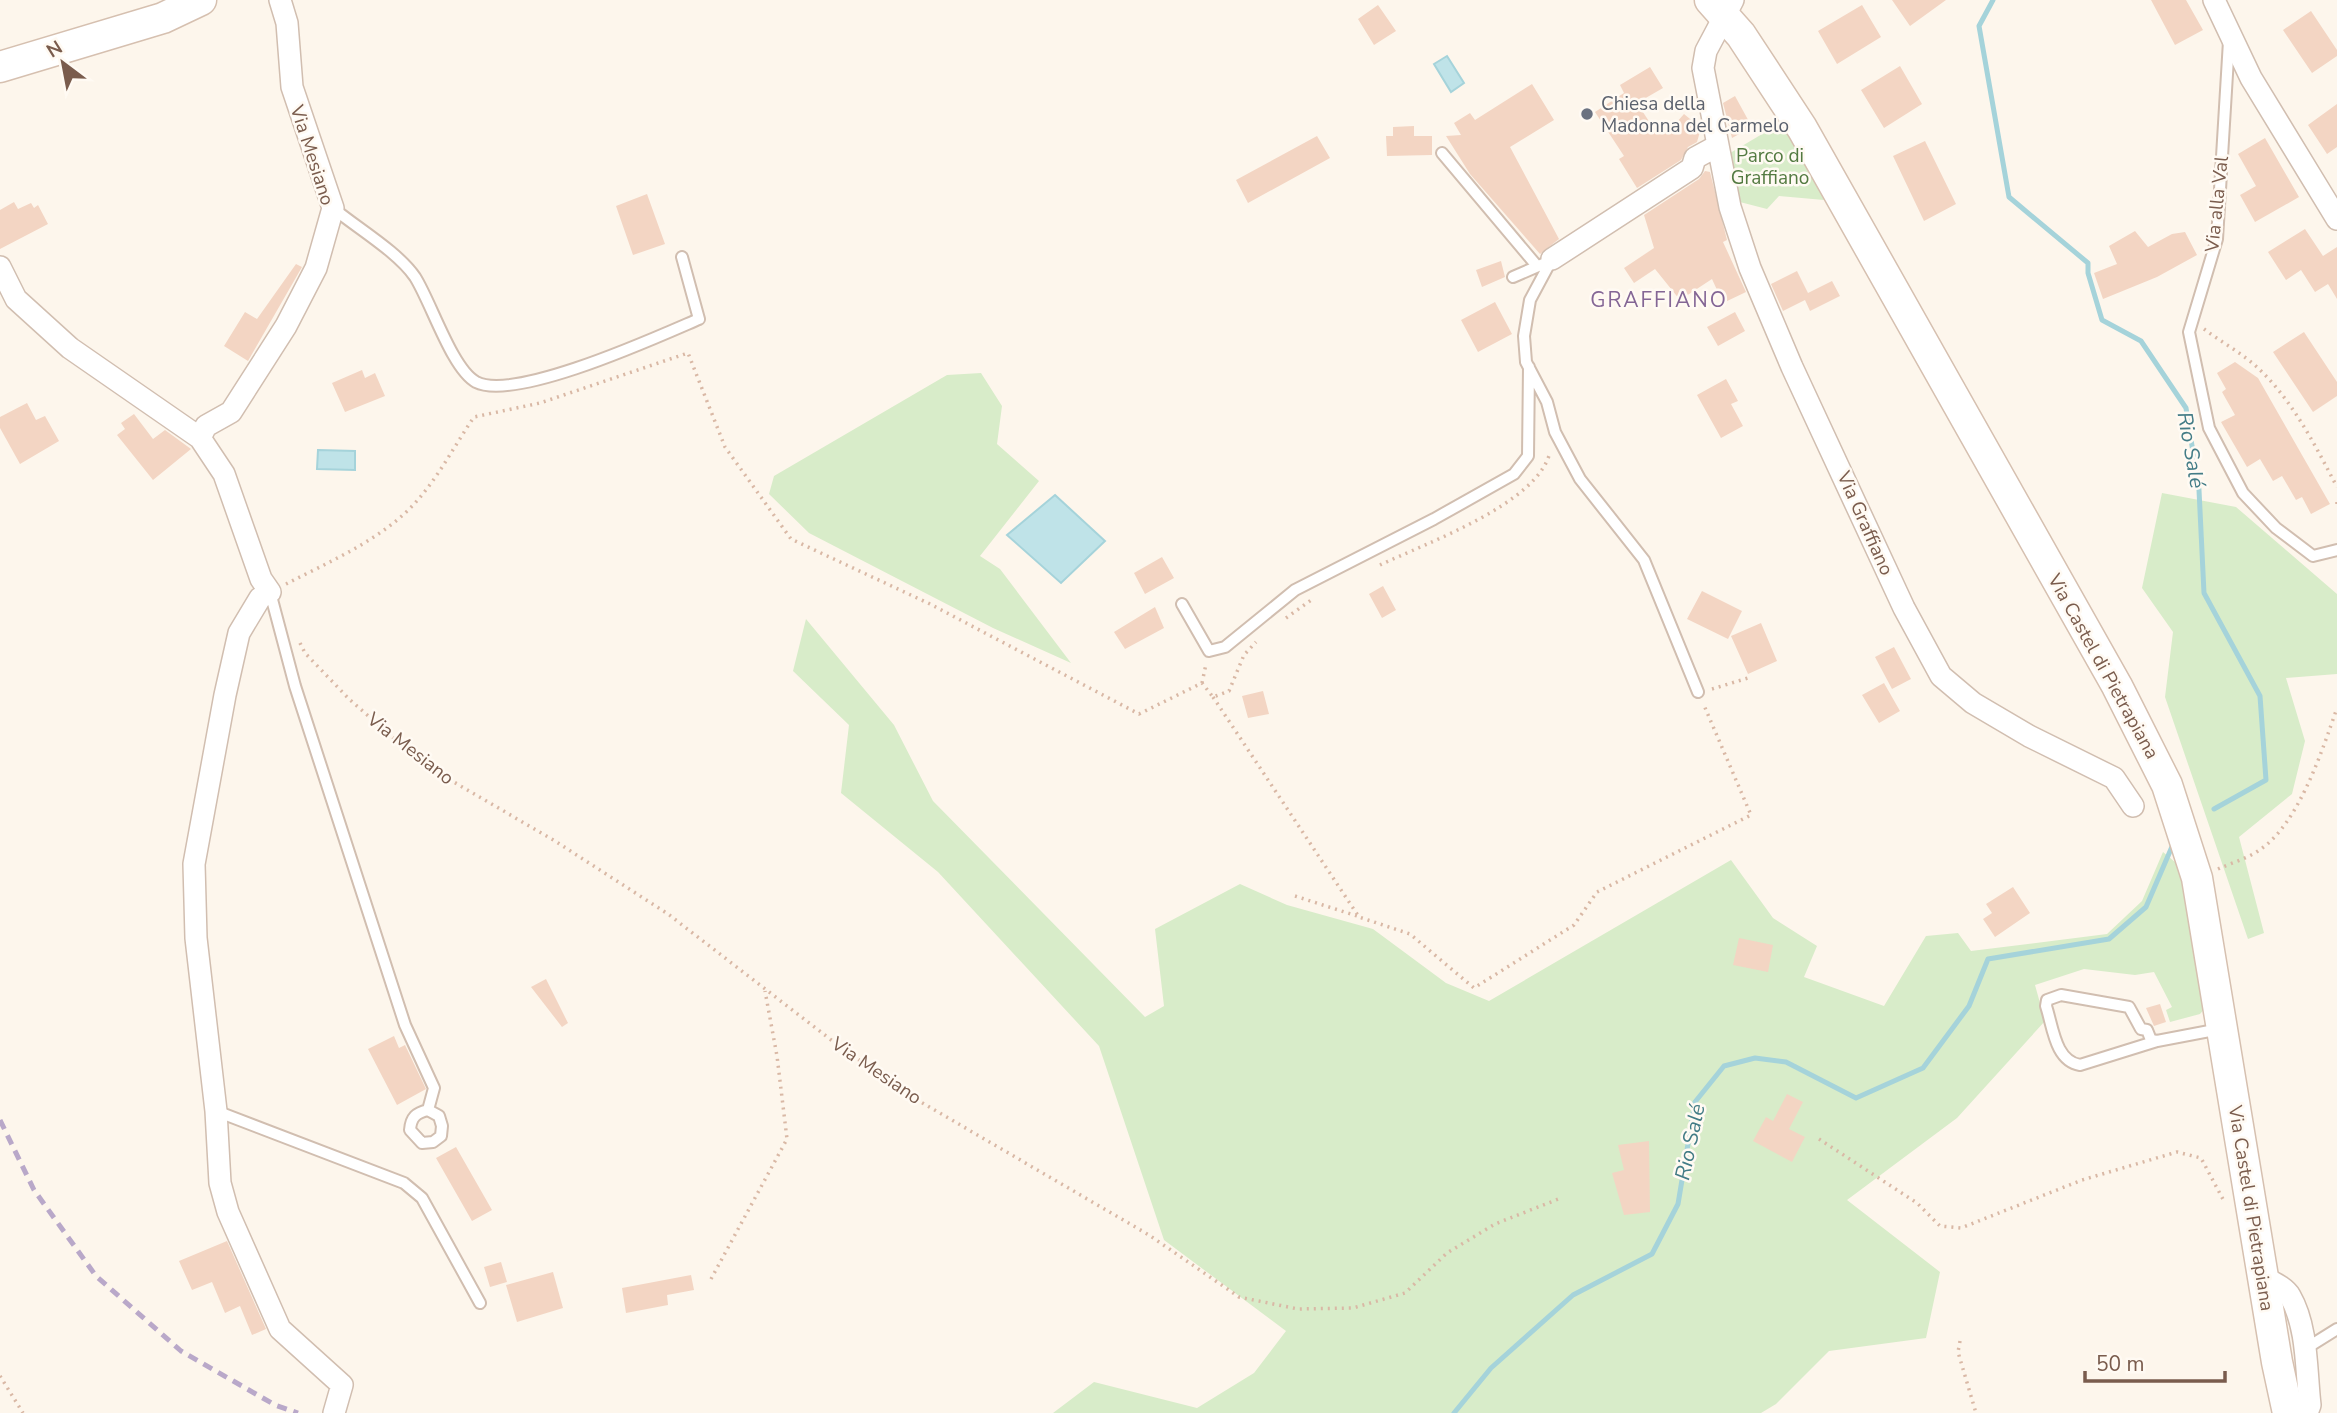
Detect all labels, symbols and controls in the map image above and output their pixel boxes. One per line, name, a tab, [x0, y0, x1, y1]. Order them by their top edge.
north arrow	[28, 28, 98, 98]
text: N	[42, 35, 67, 64]
place label: Chiesa della Madonna del Carmelo	[1601, 91, 1789, 139]
street label: Via Mesiano	[283, 101, 340, 209]
marker: Chiesa della Madonna del Carmelo	[1579, 106, 1595, 122]
park label: Parco di Graffiano	[1731, 143, 1809, 191]
street label: Via alla Val	[2199, 154, 2235, 254]
district label: GRAFFIANO	[1590, 286, 1728, 314]
water label: Rio Salé	[2170, 409, 2212, 491]
street label: Via Graffiano	[1830, 466, 1900, 579]
street label: Via Castel di Pietrapiana	[2041, 568, 2165, 764]
street label: Via Mesiano	[361, 706, 459, 791]
street label: Via Mesiano	[825, 1030, 927, 1111]
water label: Rio Salé	[1668, 1101, 1712, 1183]
street label: Via Castel di Pietrapiana	[2222, 1102, 2280, 1313]
scale bar	[2085, 1340, 2225, 1384]
text: 50 m	[2096, 1350, 2145, 1378]

